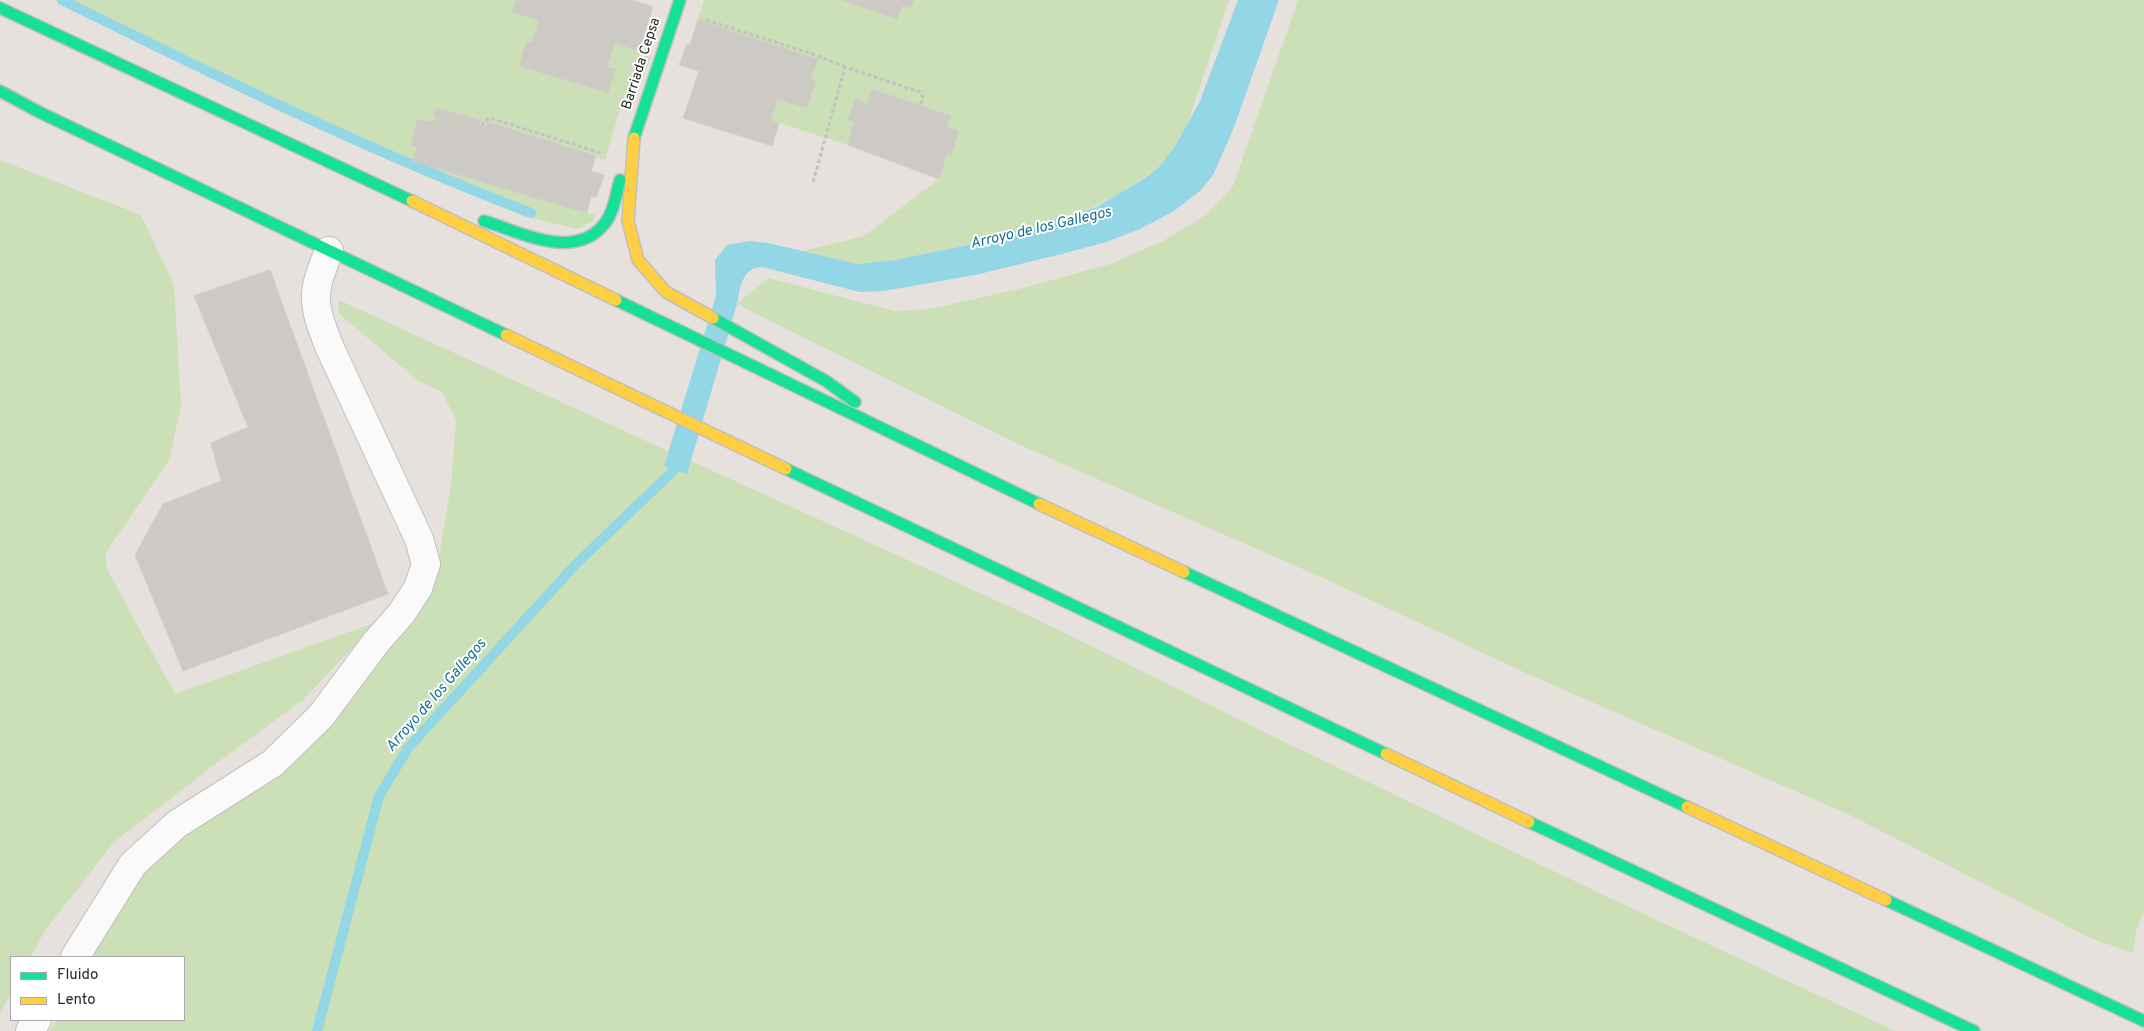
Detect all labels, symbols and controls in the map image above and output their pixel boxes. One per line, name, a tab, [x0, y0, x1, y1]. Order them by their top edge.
street label: Barriada Cepsa	[619, 16, 665, 112]
water label: Arroyo de los Gallegos	[969, 204, 1113, 254]
water label: Arroyo de los Gallegos	[383, 636, 491, 756]
legend	[10, 956, 185, 1021]
text: Fluido	[57, 966, 98, 985]
text: Lento	[57, 991, 96, 1010]

